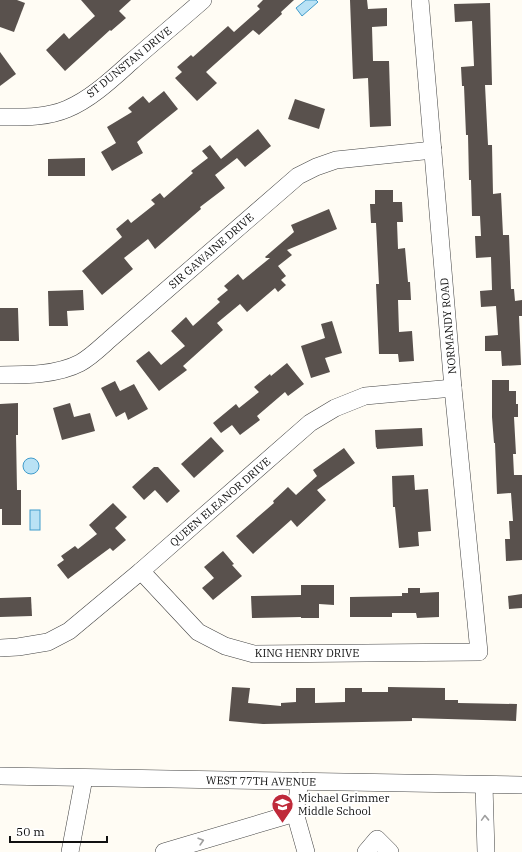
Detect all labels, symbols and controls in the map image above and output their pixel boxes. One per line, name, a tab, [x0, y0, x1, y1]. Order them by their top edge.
street label: ST DUNSTAN DRIVE	[84, 23, 174, 101]
street label: SIR GAWAINE DRIVE	[166, 210, 256, 292]
street label: NORMANDY ROAD	[437, 277, 459, 375]
street label: QUEEN ELEANOR DRIVE	[167, 454, 273, 550]
street label: KING HENRY DRIVE	[255, 646, 359, 660]
street label: WEST 77TH AVENUE	[206, 773, 316, 789]
school or university icon: Michael Grimmer Middle School	[270, 791, 296, 824]
place label: Michael Grimmer Middle School	[298, 791, 389, 818]
one-way arrow	[481, 815, 489, 821]
scale bar	[10, 818, 107, 844]
text: 50 m	[16, 824, 45, 839]
one-way arrow	[197, 837, 204, 846]

